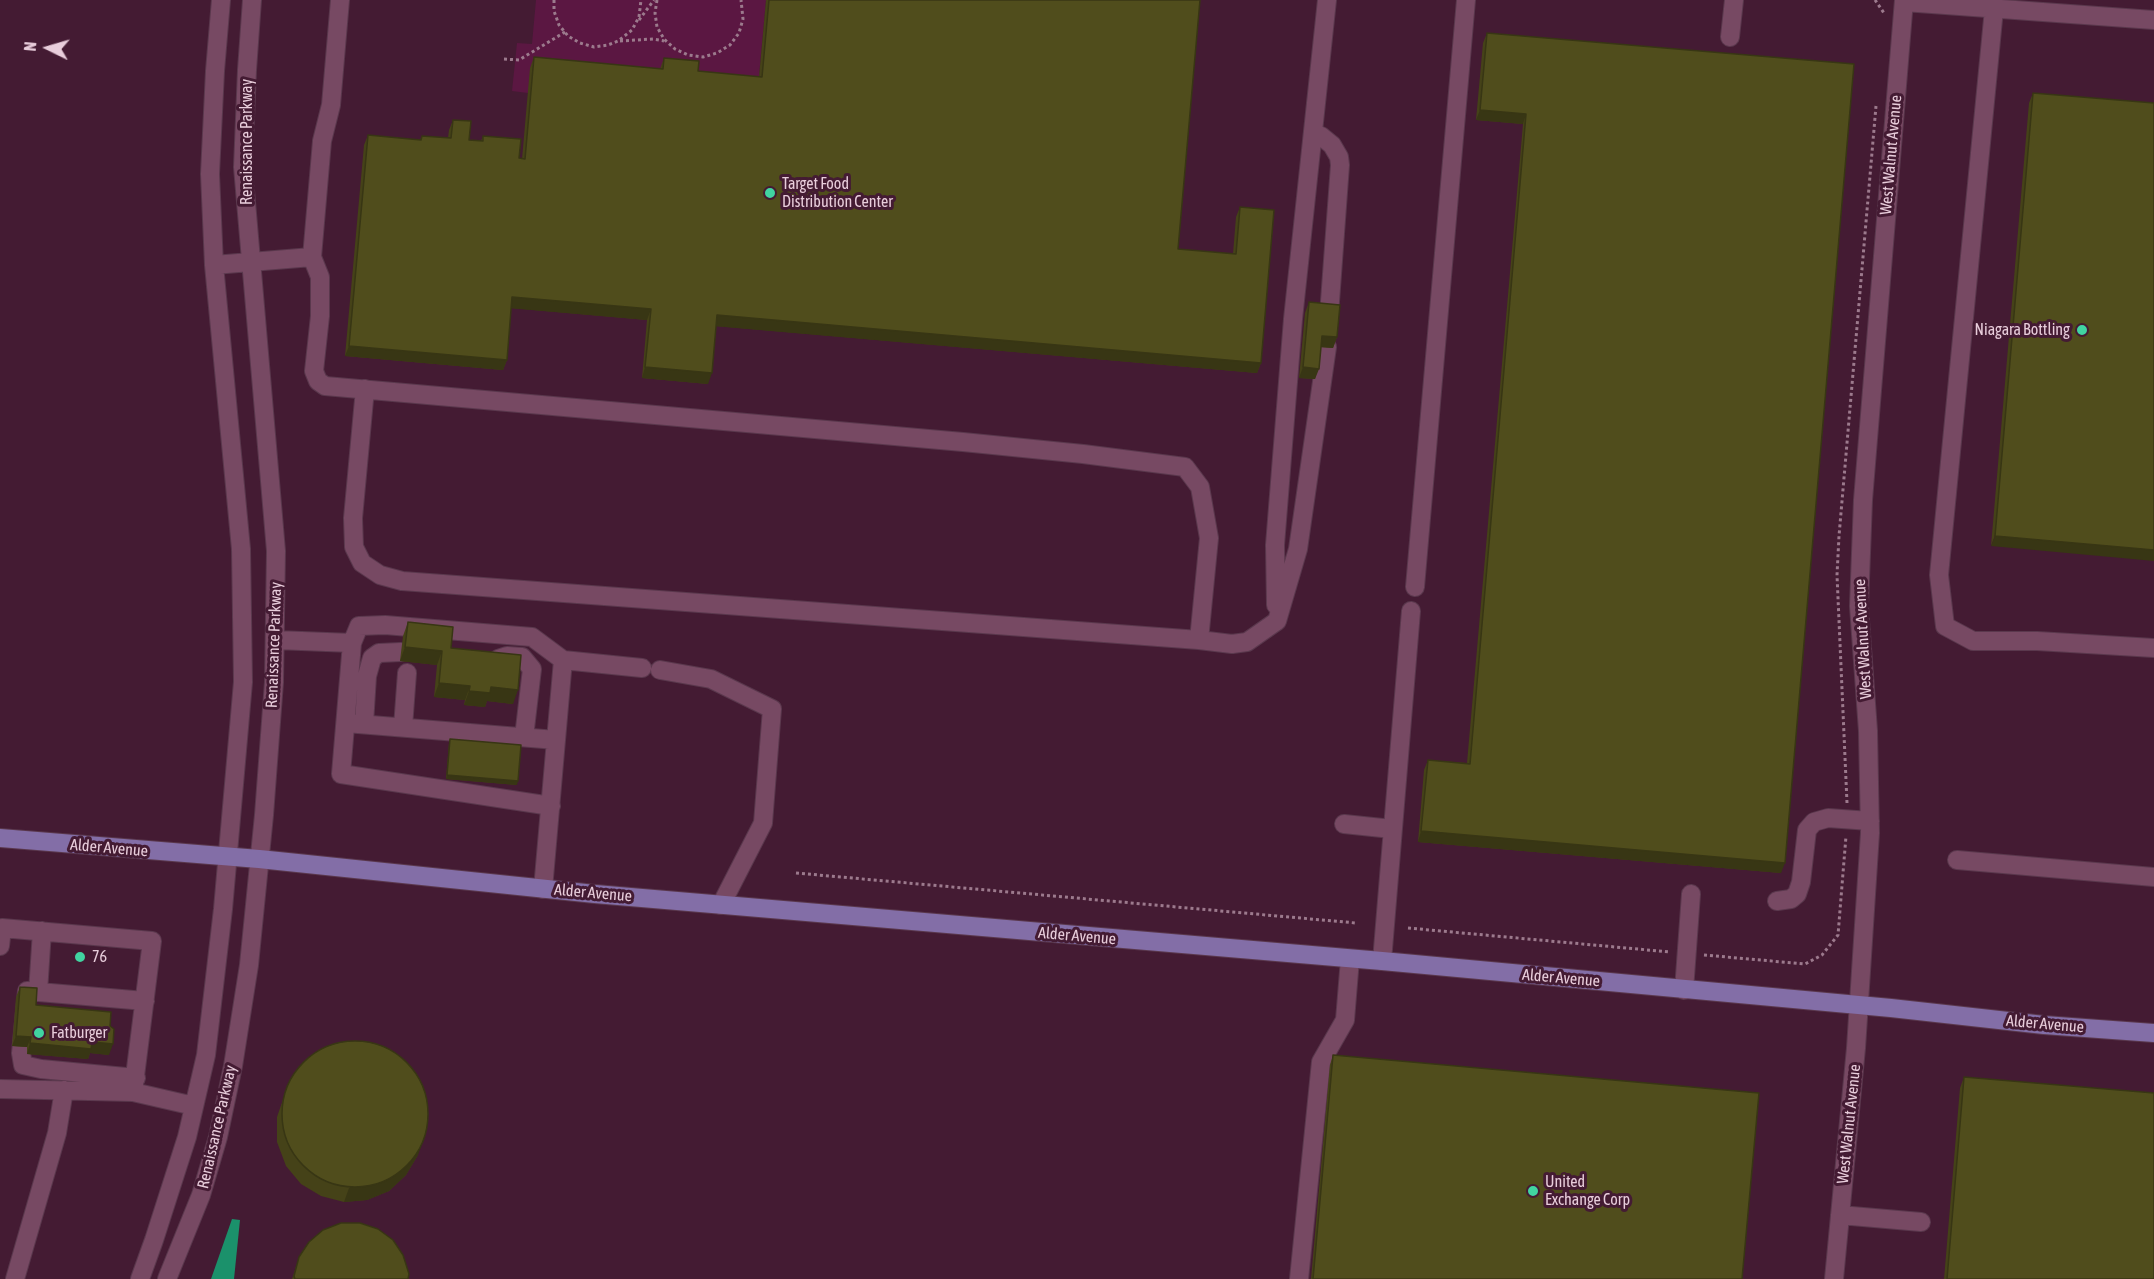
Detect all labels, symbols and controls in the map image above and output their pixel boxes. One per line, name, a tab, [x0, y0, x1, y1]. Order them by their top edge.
north arrow	[18, 18, 78, 78]
text: N	[21, 41, 39, 52]
street label: Renaissance Parkway	[237, 79, 257, 205]
street label: West Walnut Avenue	[1876, 94, 1906, 216]
place label: Target Food Distribution Center	[782, 174, 893, 212]
marker: Target Food Distribution Center	[763, 186, 777, 200]
place label: Niagara Bottling	[1975, 320, 2070, 340]
marker: Niagara Bottling	[2075, 323, 2089, 337]
street label: West Walnut Avenue	[1850, 578, 1876, 700]
street label: Renaissance Parkway	[262, 582, 286, 708]
street label: Alder Avenue	[69, 835, 149, 861]
street label: Alder Avenue	[553, 880, 633, 906]
street label: Alder Avenue	[1037, 923, 1117, 949]
place label: 76	[92, 947, 107, 967]
marker: 76	[73, 950, 87, 964]
street label: Alder Avenue	[1521, 965, 1601, 991]
street label: Alder Avenue	[2005, 1011, 2085, 1037]
place label: Fatburger	[51, 1023, 107, 1043]
marker: Fatburger	[32, 1026, 46, 1040]
street label: Renaissance Parkway	[193, 1063, 241, 1191]
street label: West Walnut Avenue	[1833, 1063, 1865, 1185]
place label: United Exchange Corp	[1545, 1172, 1630, 1210]
marker: United Exchange Corp	[1526, 1184, 1540, 1198]

